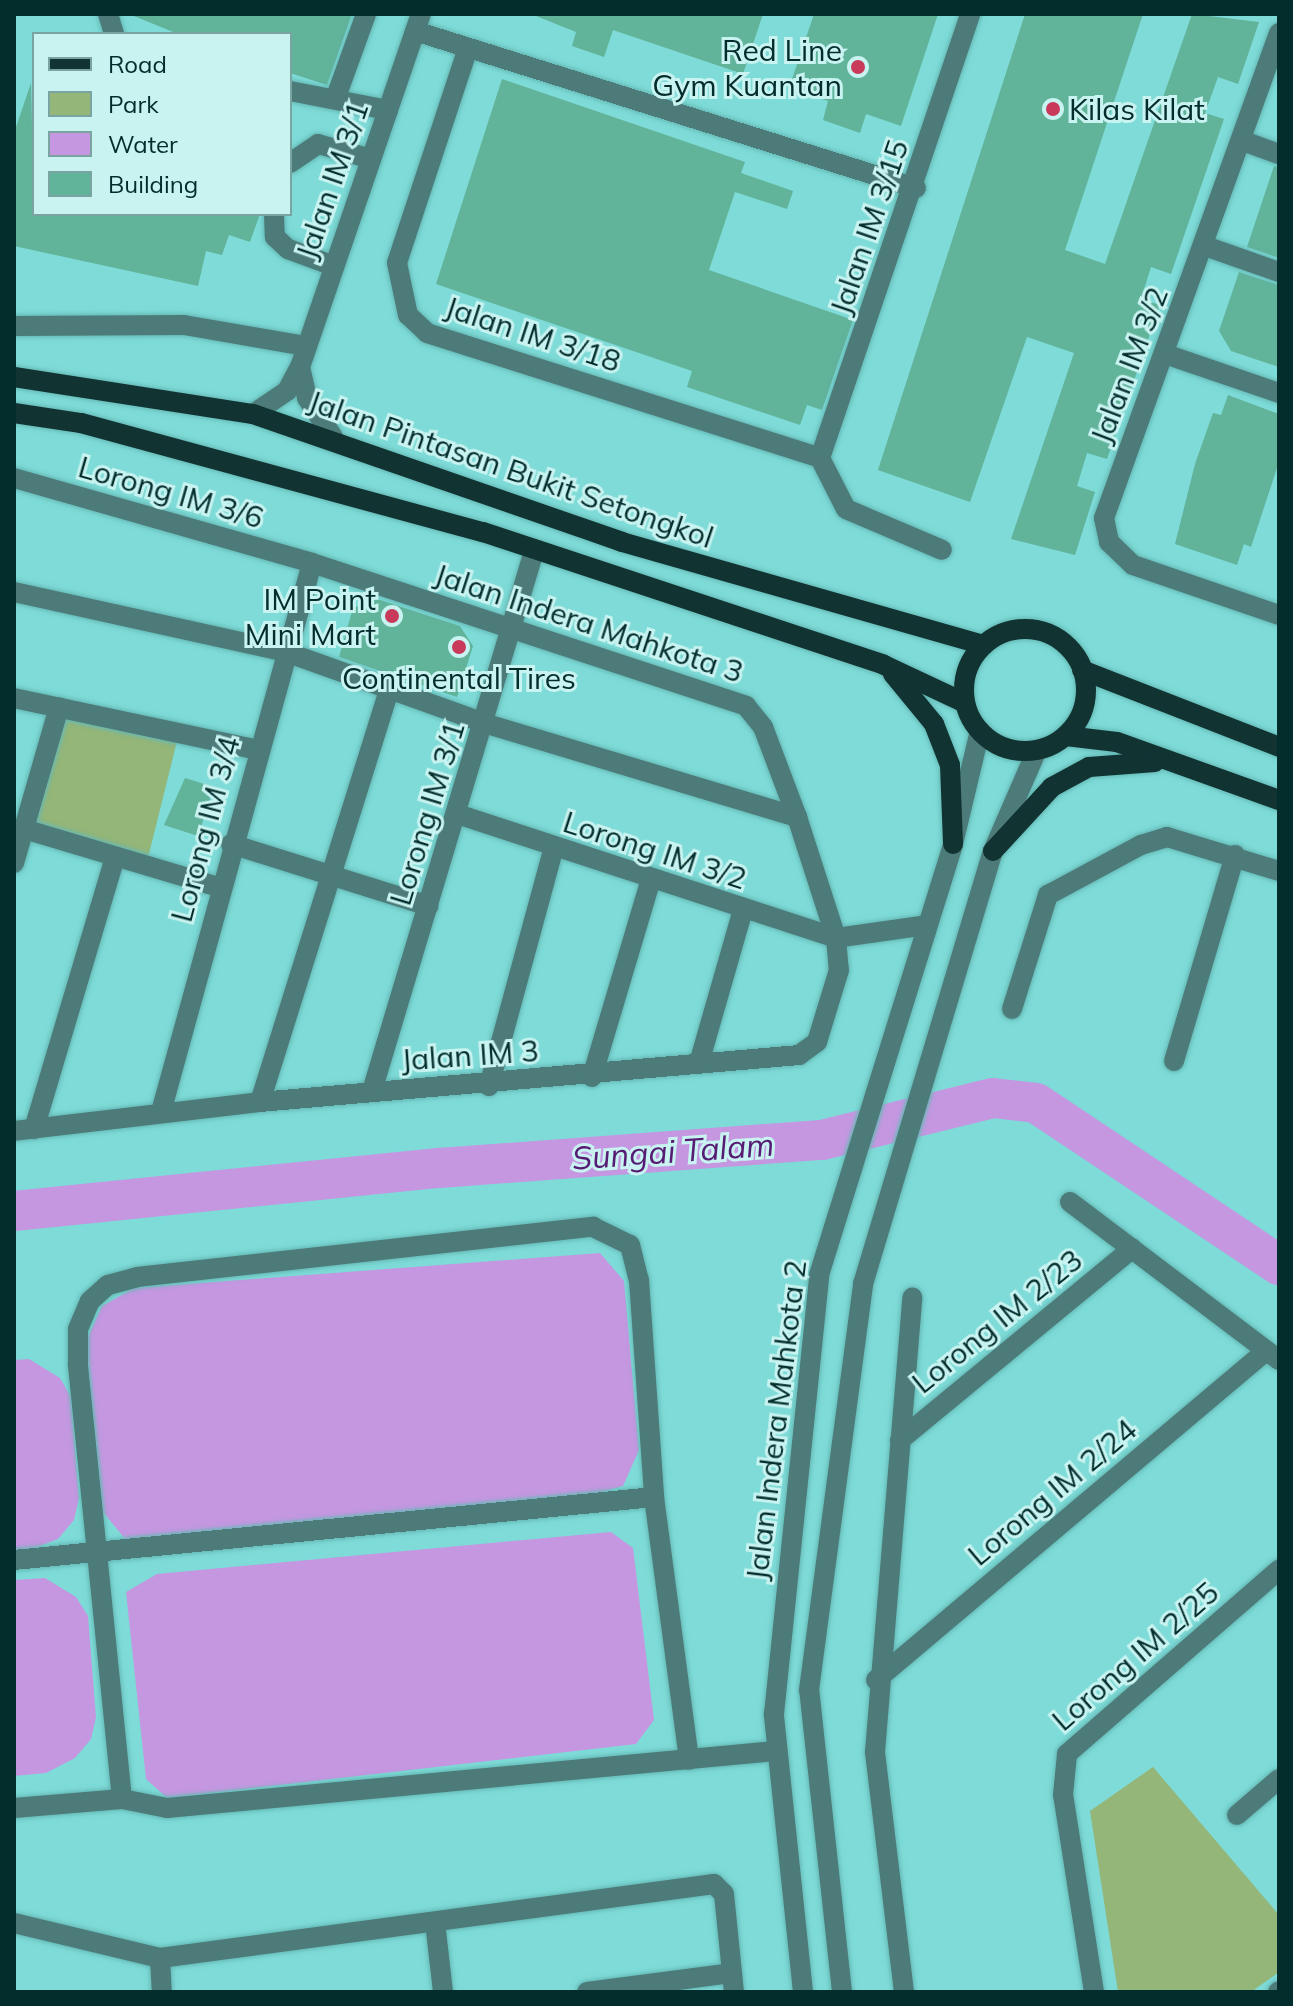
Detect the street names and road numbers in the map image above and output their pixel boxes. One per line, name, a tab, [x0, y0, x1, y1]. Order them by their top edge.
street label: Jalan IM 3/1	[288, 96, 376, 264]
street label: Jalan IM 3/15	[822, 135, 916, 319]
street label: Jalan IM 3/2	[1083, 282, 1175, 448]
street label: Jalan IM 3/18	[441, 289, 625, 379]
street label: Jalan Pintasan Bukit Setongkol	[304, 383, 718, 555]
street label: Lorong IM 3/6	[74, 448, 268, 536]
street label: Jalan Indera Mahkota 3	[430, 556, 748, 690]
street label: Lorong IM 3/1	[382, 717, 472, 909]
street label: Lorong IM 3/4	[163, 732, 247, 926]
street label: Lorong IM 3/2	[559, 803, 751, 897]
street label: Jalan IM 3	[400, 1032, 540, 1078]
street label: Lorong IM 2/23	[905, 1241, 1089, 1401]
street label: Jalan Indera Mahkota 2	[738, 1258, 814, 1582]
street label: Lorong IM 2/24	[961, 1411, 1143, 1573]
street label: Lorong IM 2/25	[1044, 1574, 1226, 1738]

